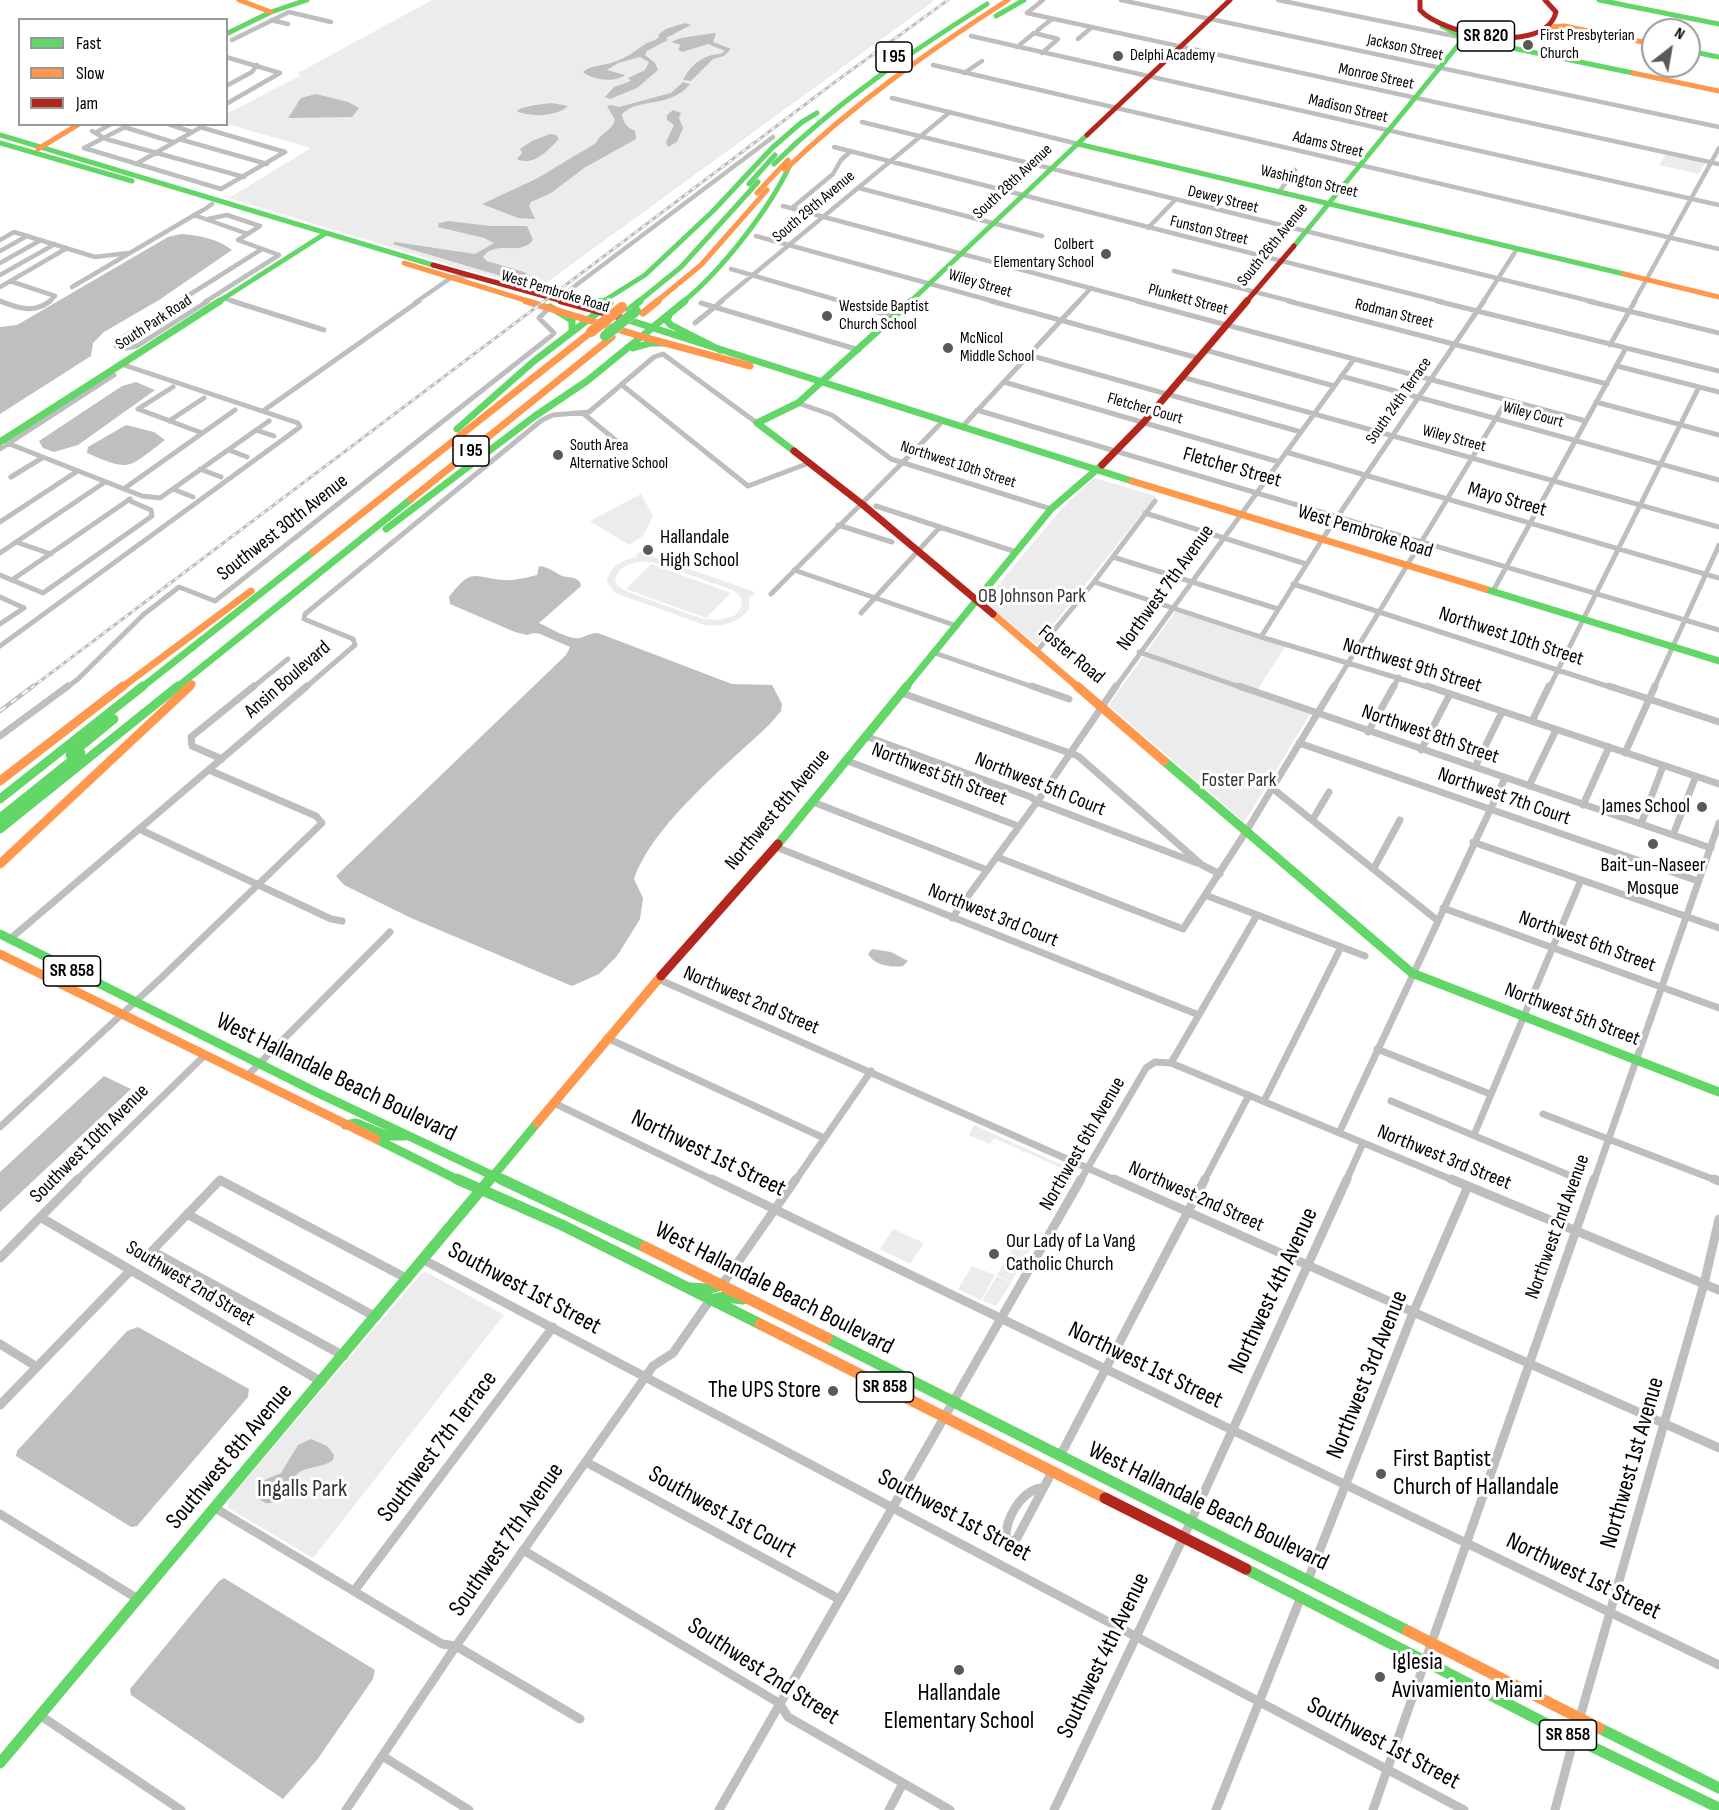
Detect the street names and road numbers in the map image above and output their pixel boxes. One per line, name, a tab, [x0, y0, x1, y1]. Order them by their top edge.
road number: SR 820	[1458, 21, 1514, 51]
street label: Jackson Street	[1365, 31, 1445, 65]
road number: I 95	[876, 42, 912, 72]
street label: Monroe Street	[1336, 60, 1416, 94]
street label: Madison Street	[1306, 91, 1390, 127]
street label: Adams Street	[1291, 128, 1365, 162]
street label: South 28th Avenue	[969, 140, 1057, 224]
street label: Washington Street	[1258, 161, 1360, 203]
street label: South 29th Avenue	[769, 167, 859, 247]
street label: Dewey Street	[1186, 182, 1260, 218]
street label: South 26th Avenue	[1234, 200, 1312, 290]
street label: Funston Street	[1168, 212, 1250, 250]
street label: West Pembroke Road	[498, 266, 612, 318]
street label: Wiley Street	[946, 266, 1014, 302]
street label: Plunkett Street	[1146, 280, 1230, 320]
street label: South Park Road	[112, 291, 196, 355]
street label: Rodman Street	[1353, 295, 1435, 333]
street label: South 24th Terrace	[1362, 354, 1436, 448]
street label: Fletcher Court	[1105, 389, 1185, 429]
street label: Wiley Court	[1501, 398, 1565, 432]
street label: Wiley Street	[1420, 421, 1488, 457]
road number: I 95	[453, 436, 489, 466]
street label: Northwest 10th Street	[898, 437, 1018, 493]
street label: Fletcher Street	[1180, 443, 1284, 493]
street label: Southwest 30th Avenue	[213, 469, 353, 587]
street label: Mayo Street	[1465, 477, 1549, 523]
street label: West Pembroke Road	[1294, 500, 1436, 564]
street label: Northwest 7th Avenue	[1112, 520, 1220, 656]
street label: Northwest 10th Street	[1436, 602, 1586, 672]
street label: Foster Road	[1033, 620, 1109, 690]
street label: Northwest 9th Street	[1340, 633, 1484, 699]
street label: Ansin Boulevard	[240, 636, 336, 724]
street label: Northwest 8th Street	[1358, 700, 1502, 770]
street label: Northwest 5th Street	[868, 738, 1010, 812]
street label: Northwest 8th Avenue	[721, 745, 835, 875]
street label: Northwest 5th Court	[971, 748, 1109, 822]
street label: Northwest 7th Court	[1434, 763, 1574, 831]
street label: Northwest 3rd Court	[924, 879, 1062, 953]
street label: Northwest 6th Street	[1515, 906, 1659, 978]
road number: SR 858	[44, 956, 100, 986]
street label: Northwest 2nd Street	[679, 962, 823, 1040]
street label: Northwest 5th Street	[1501, 978, 1643, 1052]
street label: West Hallandale Beach Boulevard	[211, 1007, 461, 1149]
street label: Northwest 6th Avenue	[1035, 1073, 1131, 1215]
street label: Southwest 10th Avenue	[26, 1080, 154, 1208]
street label: Northwest 1st Street	[626, 1104, 790, 1204]
street label: Northwest 3rd Street	[1374, 1120, 1514, 1196]
street label: Northwest 2nd Avenue	[1521, 1151, 1595, 1303]
street label: Northwest 2nd Street	[1125, 1156, 1267, 1238]
street label: Northwest 4th Avenue	[1223, 1203, 1325, 1379]
street label: West Hallandale Beach Boulevard	[650, 1216, 898, 1362]
street label: Southwest 2nd Street	[121, 1236, 259, 1332]
street label: Southwest 1st Street	[442, 1237, 606, 1341]
street label: Northwest 3rd Avenue	[1321, 1287, 1415, 1463]
street label: Northwest 1st Street	[1063, 1316, 1227, 1416]
street label: Southwest 7th Terrace	[372, 1366, 504, 1528]
road number: SR 858	[856, 1372, 914, 1402]
street label: Northwest 1st Avenue	[1595, 1374, 1671, 1552]
street label: Southwest 8th Avenue	[161, 1378, 299, 1536]
street label: West Hallandale Beach Boulevard	[1083, 1436, 1333, 1578]
street label: Southwest 7th Avenue	[443, 1458, 571, 1622]
street label: Southwest 1st Court	[643, 1460, 801, 1566]
street label: Southwest 1st Street	[872, 1464, 1036, 1568]
street label: Northwest 1st Street	[1501, 1527, 1665, 1627]
street label: Southwest 4th Avenue	[1051, 1568, 1157, 1744]
street label: Southwest 2nd Street	[682, 1612, 844, 1732]
street label: Southwest 1st Street	[1301, 1692, 1465, 1796]
road number: SR 858	[1540, 1720, 1596, 1750]

